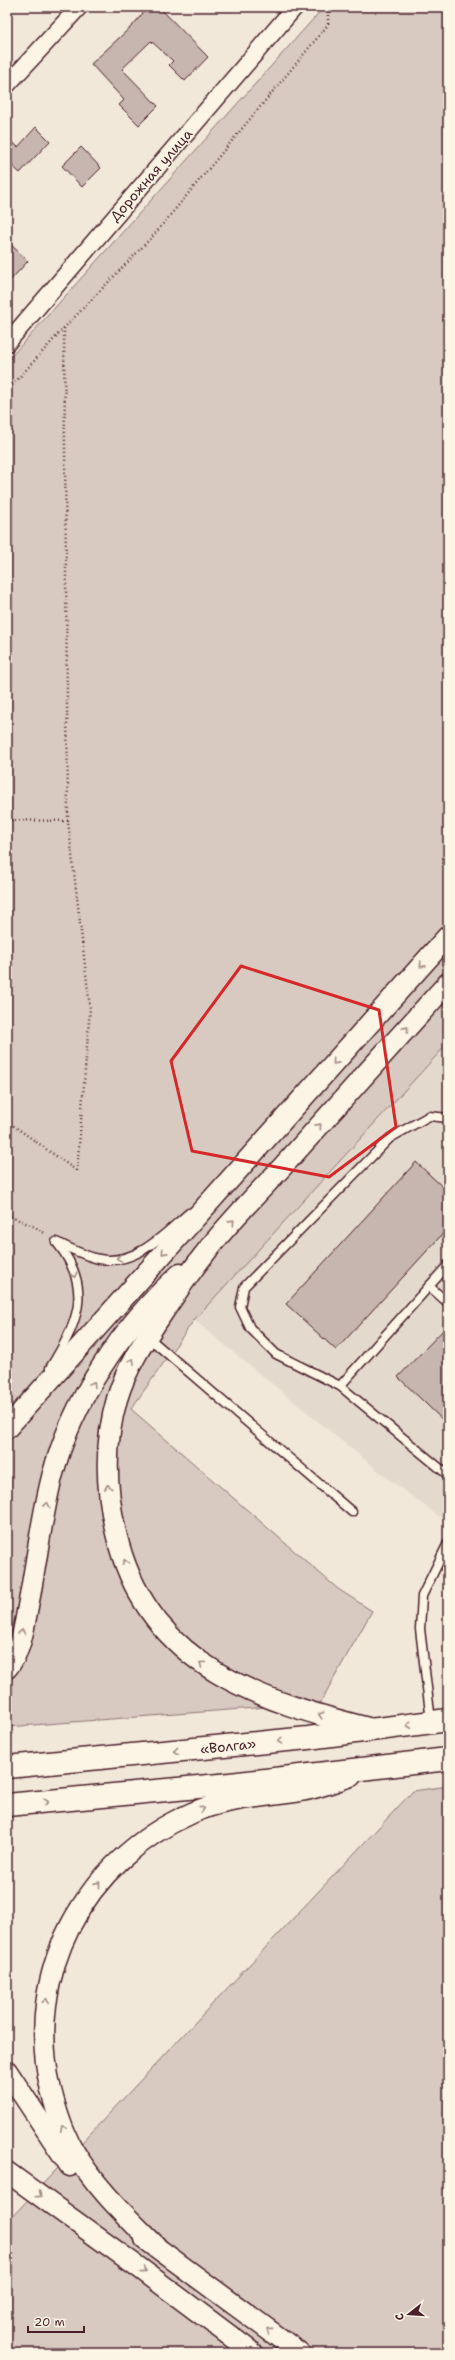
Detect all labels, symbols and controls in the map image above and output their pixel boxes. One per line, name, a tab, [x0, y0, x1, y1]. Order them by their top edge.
street label: Дорожная улица	[106, 125, 196, 225]
one-way arrow	[419, 960, 427, 968]
one-way arrow	[402, 1026, 409, 1034]
one-way arrow	[332, 1057, 340, 1065]
one-way arrow	[315, 1123, 322, 1131]
one-way arrow	[228, 1220, 235, 1227]
one-way arrow	[162, 1248, 169, 1255]
one-way arrow	[116, 1253, 122, 1262]
one-way arrow	[69, 1272, 78, 1279]
one-way arrow	[128, 1358, 135, 1365]
one-way arrow	[88, 1381, 96, 1388]
one-way arrow	[104, 1484, 113, 1490]
one-way arrow	[42, 1502, 51, 1508]
one-way arrow	[121, 1559, 130, 1566]
one-way arrow	[18, 1629, 26, 1635]
one-way arrow	[200, 1662, 207, 1669]
one-way arrow	[318, 1711, 325, 1720]
one-way arrow	[406, 1720, 412, 1729]
street label: «Волга»	[199, 1734, 257, 1758]
one-way arrow	[277, 1736, 283, 1745]
one-way arrow	[173, 1746, 179, 1755]
one-way arrow	[43, 1797, 49, 1806]
one-way arrow	[198, 1805, 205, 1814]
one-way arrow	[93, 1881, 100, 1888]
one-way arrow	[41, 1998, 50, 2004]
one-way arrow	[60, 2125, 68, 2133]
one-way arrow	[34, 2190, 41, 2197]
one-way arrow	[140, 2266, 147, 2273]
north arrow	[389, 2294, 429, 2334]
scale bar	[28, 2308, 84, 2334]
text: С	[392, 2311, 408, 2322]
text: 20 m	[34, 2314, 65, 2330]
one-way arrow	[266, 2327, 273, 2334]

